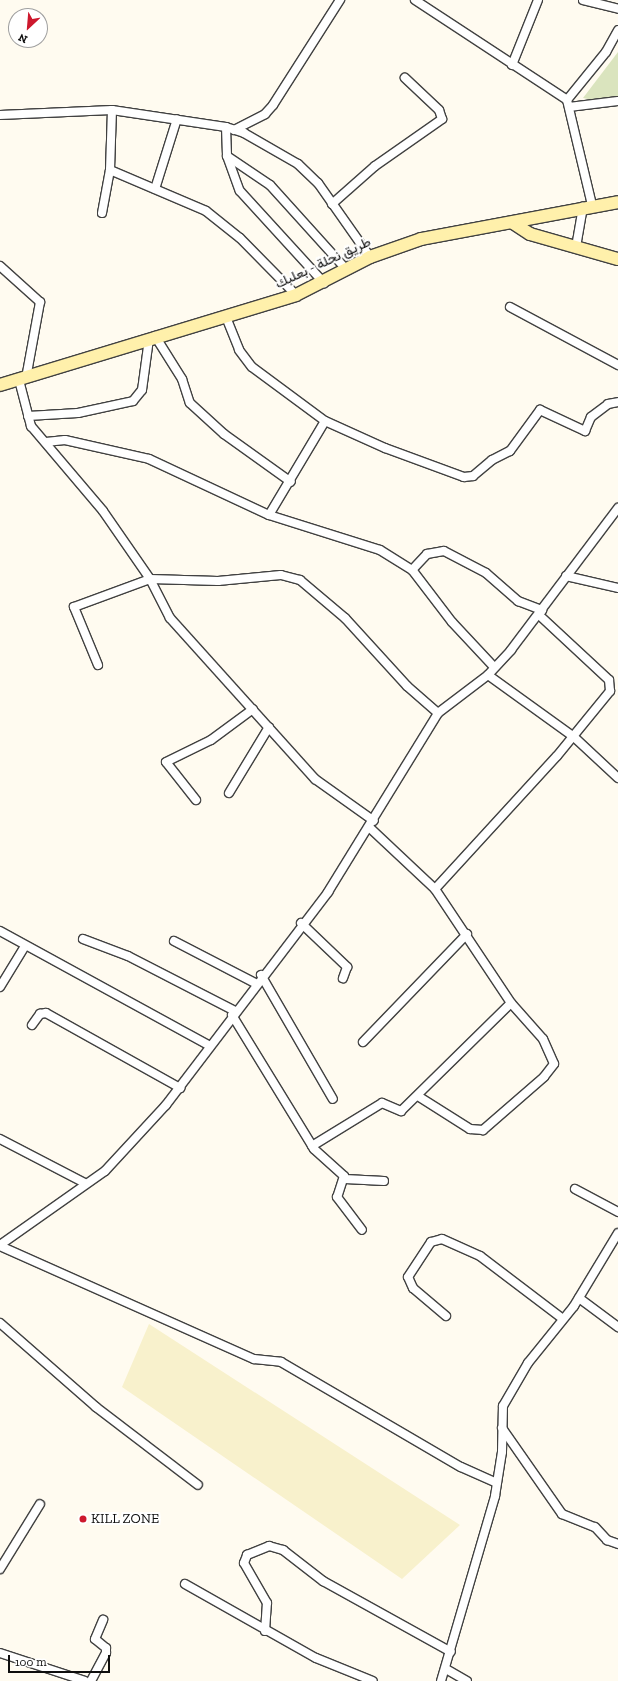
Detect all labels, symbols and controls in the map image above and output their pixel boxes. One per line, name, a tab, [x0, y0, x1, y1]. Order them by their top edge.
north arrow	[8, 8, 48, 48]
text: N	[16, 31, 30, 46]
street label: طريق نحلة - بعلبك	[273, 234, 373, 292]
place label: KILL ZONE	[91, 1511, 160, 1527]
marker: KILL ZONE	[78, 1514, 88, 1524]
scale bar	[10, 1647, 112, 1673]
text: 100 m	[15, 1655, 47, 1669]

